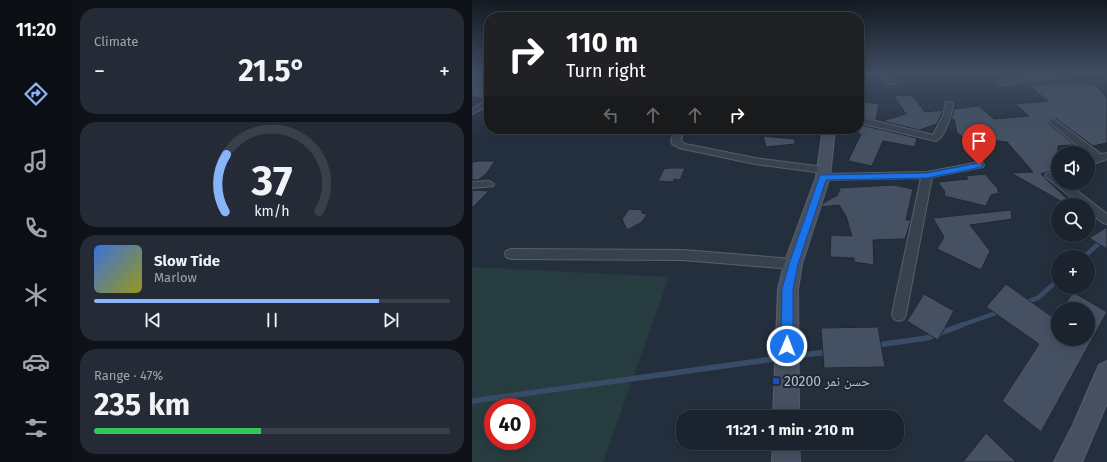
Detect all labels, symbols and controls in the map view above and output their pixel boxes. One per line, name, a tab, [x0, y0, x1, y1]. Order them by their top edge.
text: 11:20	[16, 19, 56, 41]
text: 110 m	[566, 26, 638, 59]
icon: right	[500, 28, 552, 80]
text: Climate	[94, 34, 138, 49]
text: 21.5°	[238, 53, 306, 89]
text: −	[94, 58, 105, 85]
text: +	[439, 58, 450, 85]
text: Turn right	[566, 60, 646, 82]
icon: directions	[22, 80, 50, 108]
icon: left	[600, 104, 622, 126]
icon: ahead	[642, 104, 664, 126]
icon: ahead	[684, 104, 706, 126]
icon: right	[726, 104, 748, 126]
pin	[962, 124, 996, 165]
icon: arrive	[968, 130, 990, 152]
map controls	[1051, 146, 1095, 346]
button: sound	[1051, 146, 1095, 190]
icon: music	[22, 147, 50, 175]
text: 37	[251, 156, 292, 206]
button: search	[1051, 198, 1095, 242]
text: km/h	[254, 203, 290, 220]
icon: phone	[22, 214, 50, 242]
button: +	[1051, 250, 1095, 294]
text: Slow Tide	[154, 252, 220, 270]
text: Marlow	[154, 270, 197, 285]
icon: climate	[22, 281, 50, 309]
button: −	[1051, 302, 1095, 346]
icon: previous	[142, 309, 164, 331]
icon: pause	[261, 309, 283, 331]
icon: next	[380, 309, 402, 331]
position arrow	[766, 325, 808, 367]
icon: car	[22, 348, 50, 376]
text: Range · 47%	[94, 368, 163, 383]
place label: حسن نمر 20200	[784, 373, 870, 390]
marker: حسن نمر 20200	[771, 376, 781, 386]
text: 235 km	[94, 387, 190, 423]
speed limit sign: 40	[484, 398, 536, 450]
icon: filters	[22, 414, 50, 442]
text: 11:21 · 1 min · 210 m	[726, 421, 854, 439]

